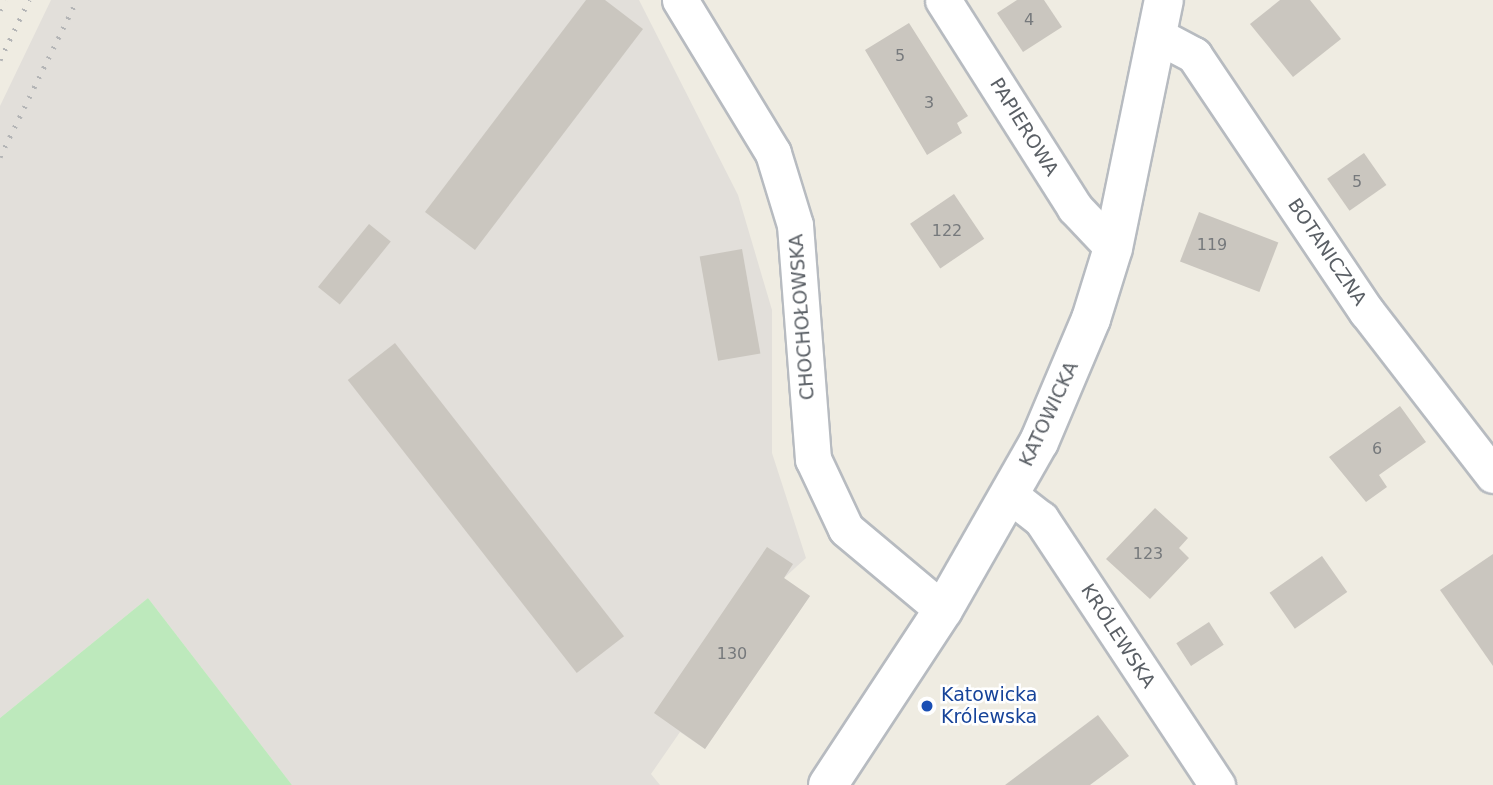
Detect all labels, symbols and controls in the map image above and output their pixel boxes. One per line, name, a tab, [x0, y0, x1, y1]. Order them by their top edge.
house number: 4	[1024, 10, 1034, 30]
house number: 5	[895, 46, 905, 66]
street label: PAPIEROWA	[985, 74, 1063, 180]
house number: 3	[924, 93, 934, 113]
house number: 5	[1352, 172, 1362, 192]
street label: BOTANICZNA	[1283, 194, 1371, 310]
house number: 122	[932, 221, 962, 241]
street label: CHOCHOŁOWSKA	[785, 233, 819, 401]
house number: 119	[1197, 235, 1227, 255]
street label: KATOWICKA	[1015, 358, 1083, 470]
house number: 6	[1372, 439, 1382, 459]
house number: 123	[1133, 544, 1163, 564]
street label: KRÓLEWSKA	[1076, 580, 1160, 692]
house number: 130	[717, 644, 747, 664]
place label: Katowicka Królewska	[941, 684, 1037, 728]
marker: Katowicka Królewska	[919, 698, 935, 714]

